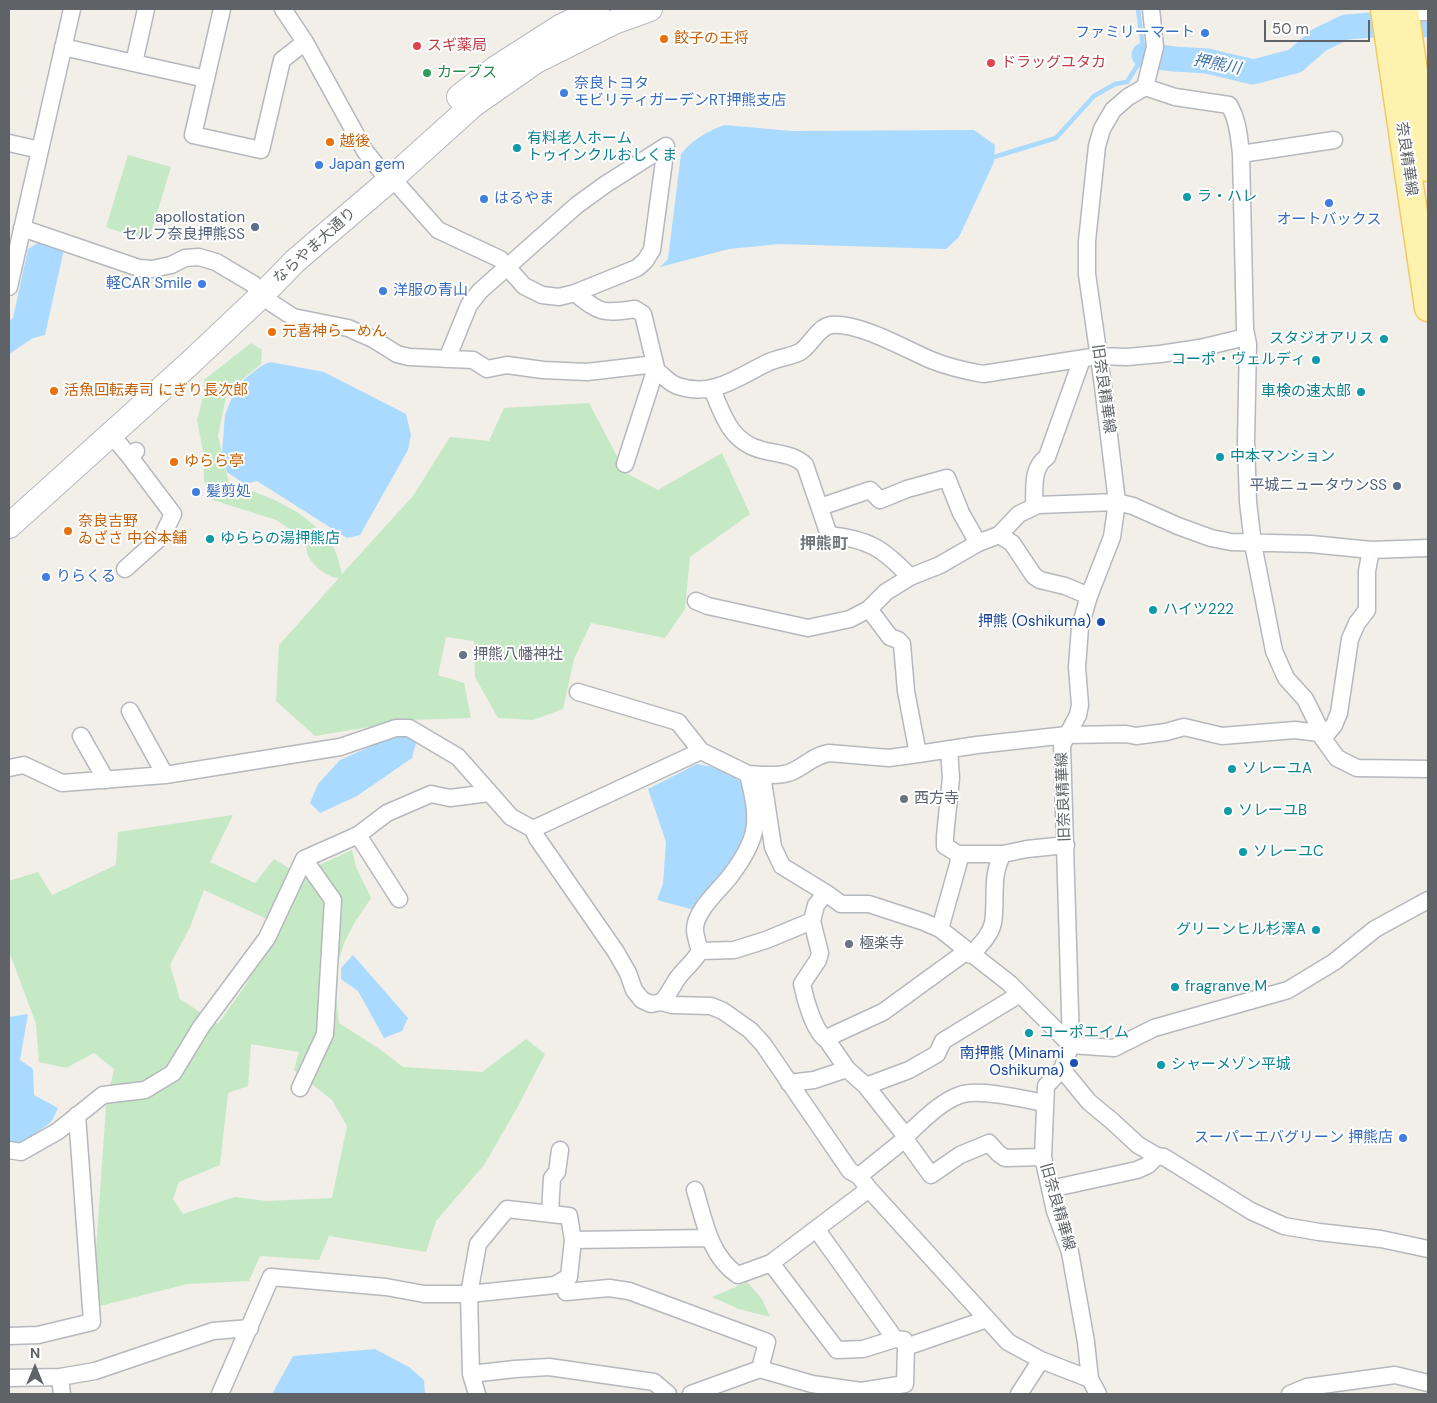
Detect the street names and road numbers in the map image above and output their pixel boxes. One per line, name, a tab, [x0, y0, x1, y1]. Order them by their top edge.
street label: 奈良精華線	[1392, 121, 1420, 197]
street label: ならやま大通り	[270, 204, 360, 288]
street label: 旧奈良精華線	[1088, 343, 1118, 435]
street label: 旧奈良精華線	[1053, 752, 1075, 842]
street label: 旧奈良精華線	[1036, 1161, 1078, 1253]

